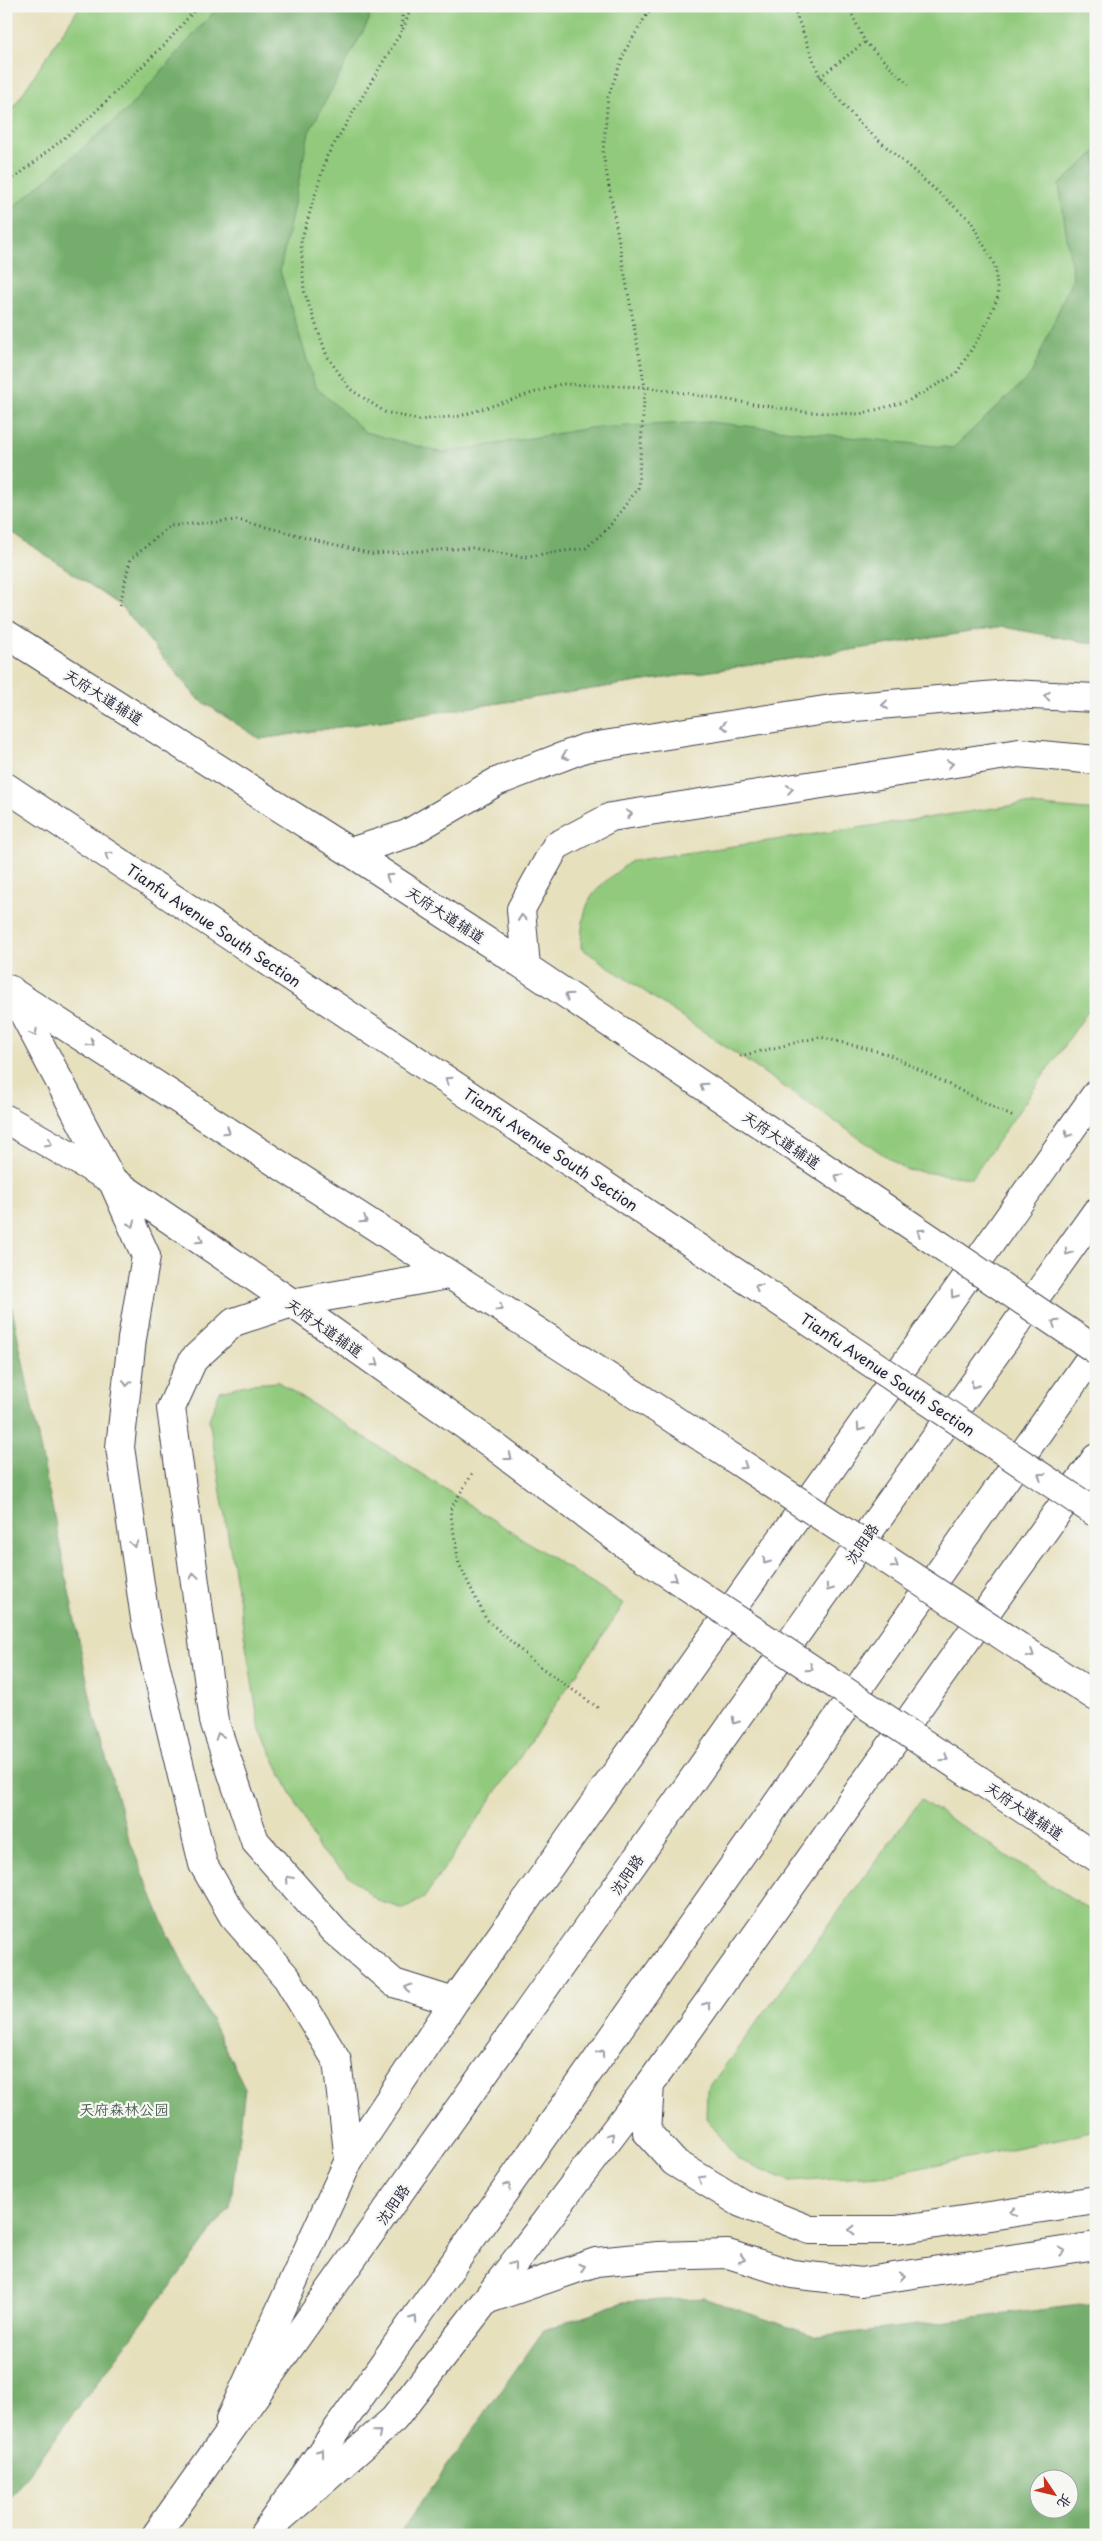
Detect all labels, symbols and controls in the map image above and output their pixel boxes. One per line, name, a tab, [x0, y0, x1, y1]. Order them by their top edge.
street label: 天府大道辅道	[60, 662, 148, 730]
one-way arrow	[1043, 691, 1050, 701]
one-way arrow	[881, 699, 889, 710]
one-way arrow	[720, 720, 728, 731]
one-way arrow	[561, 750, 570, 760]
one-way arrow	[947, 759, 955, 770]
one-way arrow	[786, 784, 794, 795]
one-way arrow	[626, 809, 634, 820]
one-way arrow	[105, 851, 114, 861]
street label: Tianfu Avenue South Section	[122, 858, 306, 992]
one-way arrow	[385, 874, 394, 884]
street label: 天府大道辅道	[402, 880, 490, 948]
one-way arrow	[517, 914, 528, 922]
one-way arrow	[565, 992, 574, 1002]
one-way arrow	[28, 1028, 38, 1037]
one-way arrow	[86, 1036, 95, 1046]
one-way arrow	[444, 1077, 453, 1087]
street label: Tianfu Avenue South Section	[459, 1082, 643, 1216]
one-way arrow	[700, 1083, 709, 1092]
street label: 天府大道辅道	[738, 1104, 826, 1174]
one-way arrow	[222, 1125, 231, 1135]
one-way arrow	[1065, 1128, 1074, 1138]
one-way arrow	[43, 1137, 52, 1147]
one-way arrow	[834, 1174, 844, 1183]
one-way arrow	[358, 1214, 367, 1223]
one-way arrow	[126, 1219, 137, 1228]
one-way arrow	[917, 1229, 926, 1238]
one-way arrow	[194, 1234, 204, 1243]
one-way arrow	[1065, 1246, 1073, 1255]
one-way arrow	[754, 1284, 763, 1293]
one-way arrow	[951, 1290, 960, 1299]
street label: 天府大道辅道	[282, 1292, 368, 1362]
one-way arrow	[495, 1302, 504, 1312]
street label: Tianfu Avenue South Section	[796, 1307, 980, 1441]
one-way arrow	[1052, 1319, 1061, 1329]
one-way arrow	[371, 1357, 380, 1366]
one-way arrow	[122, 1379, 133, 1387]
one-way arrow	[970, 1379, 980, 1388]
one-way arrow	[857, 1422, 866, 1432]
one-way arrow	[503, 1451, 513, 1460]
one-way arrow	[739, 1460, 748, 1469]
one-way arrow	[1037, 1473, 1046, 1482]
street label: 沈阳路	[839, 1518, 883, 1568]
one-way arrow	[128, 1540, 139, 1548]
one-way arrow	[763, 1555, 772, 1565]
one-way arrow	[889, 1559, 899, 1568]
one-way arrow	[189, 1571, 200, 1579]
one-way arrow	[669, 1572, 678, 1582]
one-way arrow	[826, 1583, 835, 1592]
one-way arrow	[1025, 1648, 1034, 1657]
one-way arrow	[804, 1662, 814, 1671]
one-way arrow	[732, 1715, 741, 1725]
one-way arrow	[215, 1732, 225, 1741]
one-way arrow	[940, 1751, 949, 1761]
street label: 天府大道辅道	[981, 1775, 1069, 1845]
street label: 沈阳路	[604, 1849, 648, 1899]
one-way arrow	[286, 1876, 295, 1885]
one-way arrow	[404, 1983, 413, 1993]
one-way arrow	[701, 2001, 710, 2010]
one-way arrow	[595, 2049, 604, 2059]
park label: 天府森林公园	[79, 2097, 169, 2120]
one-way arrow	[605, 2132, 614, 2142]
one-way arrow	[698, 2175, 707, 2185]
street label: 沈阳路	[370, 2179, 414, 2229]
one-way arrow	[502, 2182, 511, 2192]
one-way arrow	[1009, 2207, 1017, 2217]
one-way arrow	[847, 2225, 855, 2235]
one-way arrow	[1059, 2246, 1067, 2257]
one-way arrow	[738, 2253, 746, 2263]
one-way arrow	[507, 2261, 516, 2271]
one-way arrow	[577, 2263, 586, 2273]
one-way arrow	[897, 2271, 906, 2281]
one-way arrow	[408, 2315, 417, 2325]
one-way arrow	[373, 2429, 382, 2438]
one-way arrow	[315, 2448, 324, 2458]
north arrow	[1030, 2468, 1080, 2518]
text: 北	[1052, 2490, 1078, 2513]

